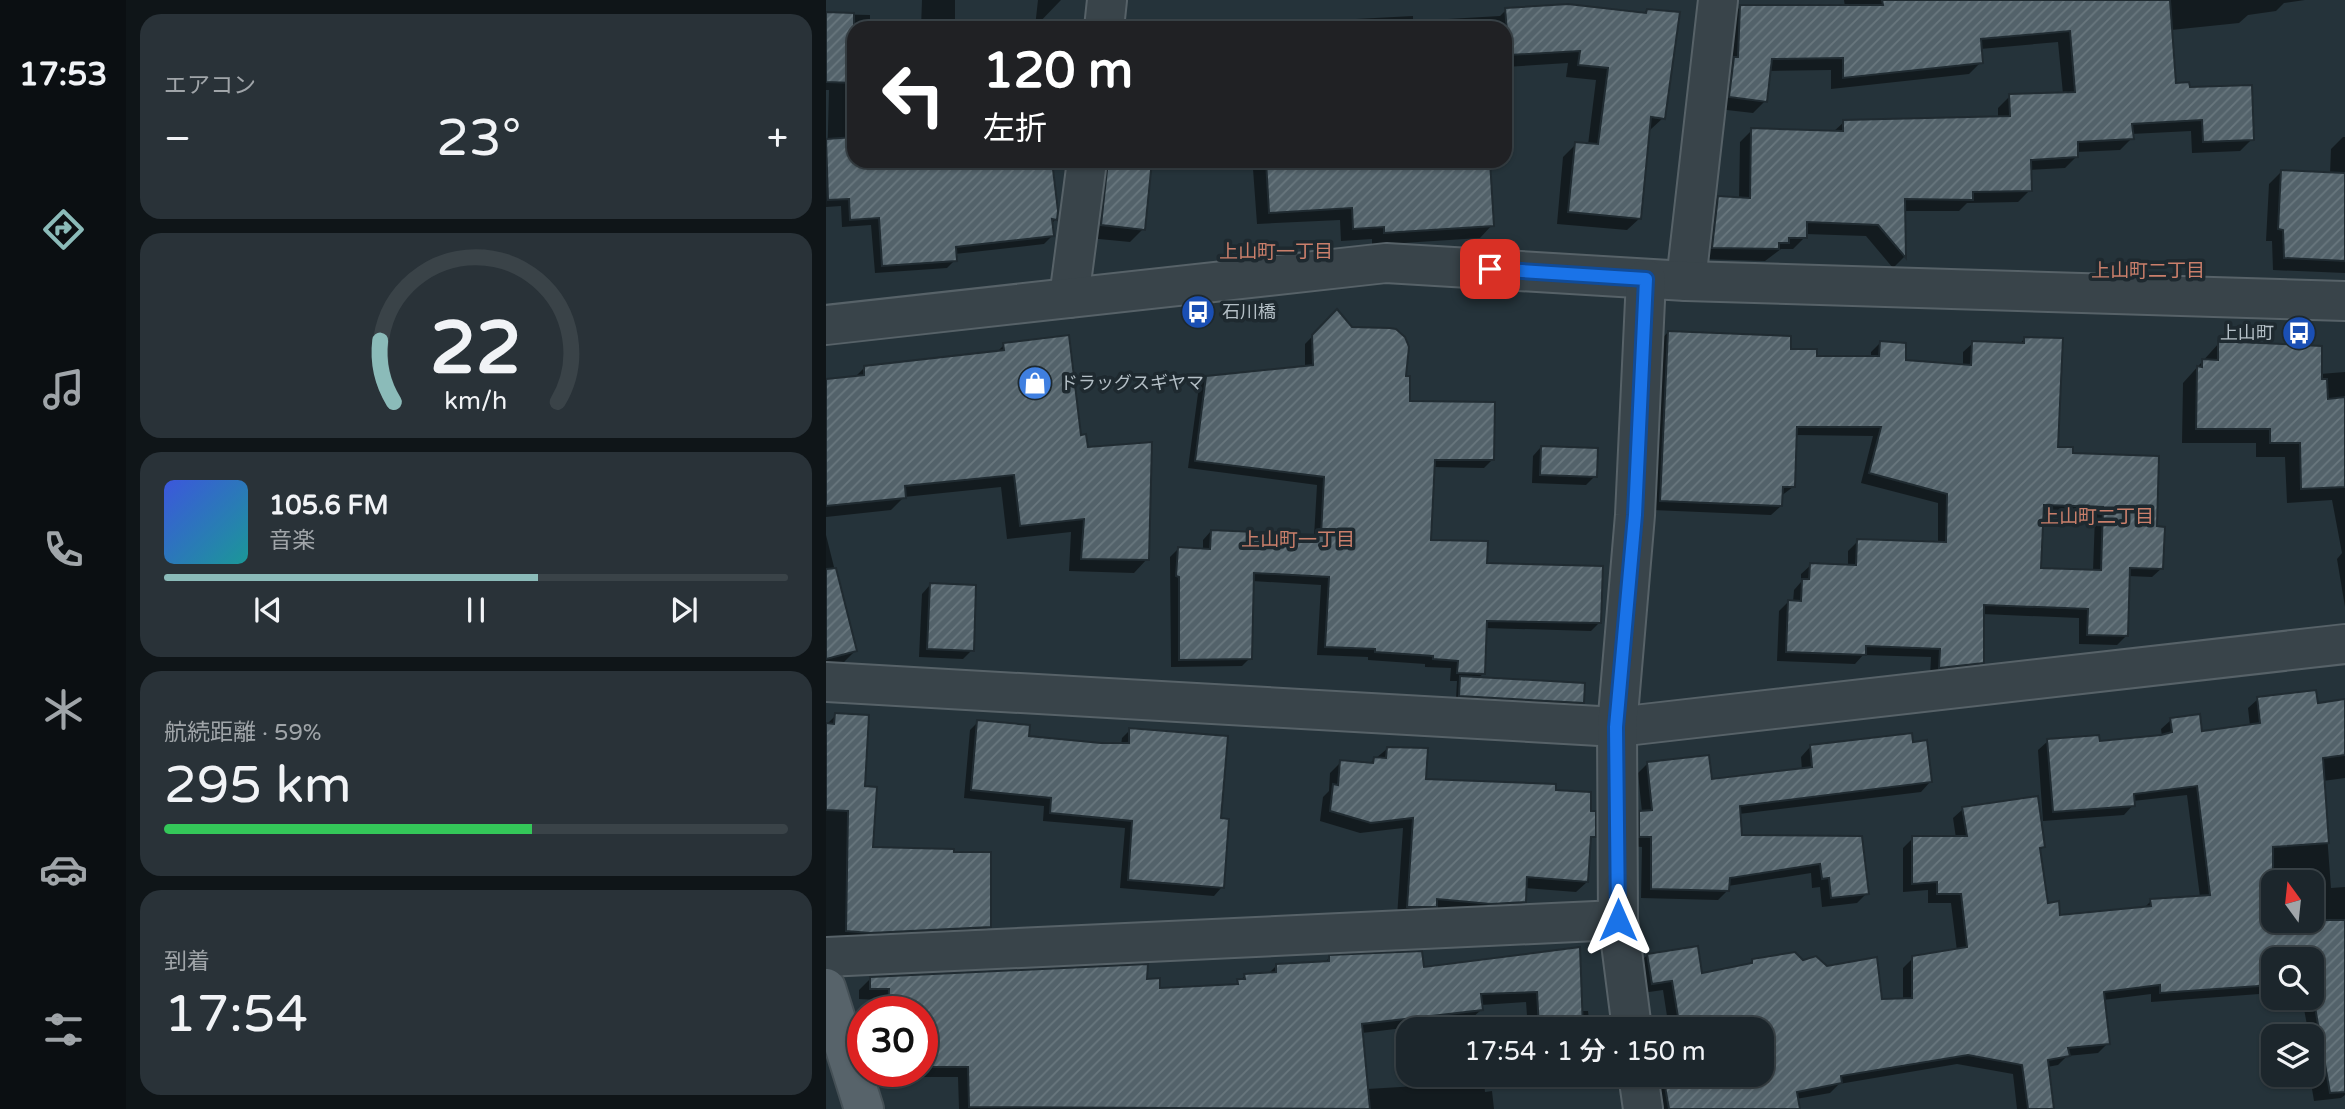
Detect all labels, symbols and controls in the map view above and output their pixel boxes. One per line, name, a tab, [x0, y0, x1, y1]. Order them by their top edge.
text: 120 m	[983, 42, 1133, 101]
icon: left	[868, 49, 959, 140]
text: 17:53	[19, 56, 107, 94]
text: エアコン	[164, 72, 256, 100]
text: 23°	[436, 107, 521, 170]
text: 左折	[983, 110, 1047, 148]
text: −	[164, 116, 191, 162]
text: +	[767, 116, 788, 162]
icon: directions	[39, 205, 88, 254]
pin	[1460, 239, 1520, 299]
district label: 上山町一丁目	[1219, 241, 1333, 263]
icon: arrive	[1471, 250, 1509, 288]
district label: 上山町二丁目	[2091, 260, 2205, 282]
bus stop icon: 石川橋	[1179, 293, 1217, 331]
place label: 石川橋	[1222, 301, 1276, 323]
text: 22	[430, 305, 522, 393]
bus stop icon: 上山町	[2280, 314, 2318, 352]
place label: 上山町	[2220, 322, 2274, 344]
shop icon: ドラッグスギヤマ	[1016, 364, 1054, 402]
icon: music	[39, 365, 88, 414]
place label: ドラッグスギヤマ	[1060, 372, 1204, 394]
text: km/h	[445, 385, 507, 415]
text: 105.6 FM	[269, 490, 389, 521]
district label: 上山町二丁目	[2040, 506, 2154, 528]
icon: phone	[39, 525, 88, 574]
text: 音楽	[269, 527, 315, 555]
district label: 上山町一丁目	[1241, 529, 1355, 551]
icon: previous	[249, 591, 287, 629]
icon: pause	[457, 591, 495, 629]
icon: next	[665, 591, 703, 629]
icon: climate	[39, 685, 88, 734]
text: 航続距離 · 59%	[164, 719, 322, 747]
text: 295 km	[164, 754, 352, 817]
icon: car	[39, 845, 88, 894]
north arrow	[2261, 870, 2324, 933]
map controls	[2261, 870, 2324, 1087]
position arrow	[1581, 883, 1655, 957]
button: search	[2261, 947, 2324, 1010]
text: 到着	[164, 948, 210, 976]
text: 17:54	[164, 983, 308, 1046]
speed limit sign: 30	[847, 996, 938, 1087]
icon: filters	[39, 1005, 88, 1054]
button: layers	[2261, 1024, 2324, 1087]
text: 17:54 · 1 分 · 150 m	[1464, 1036, 1706, 1067]

